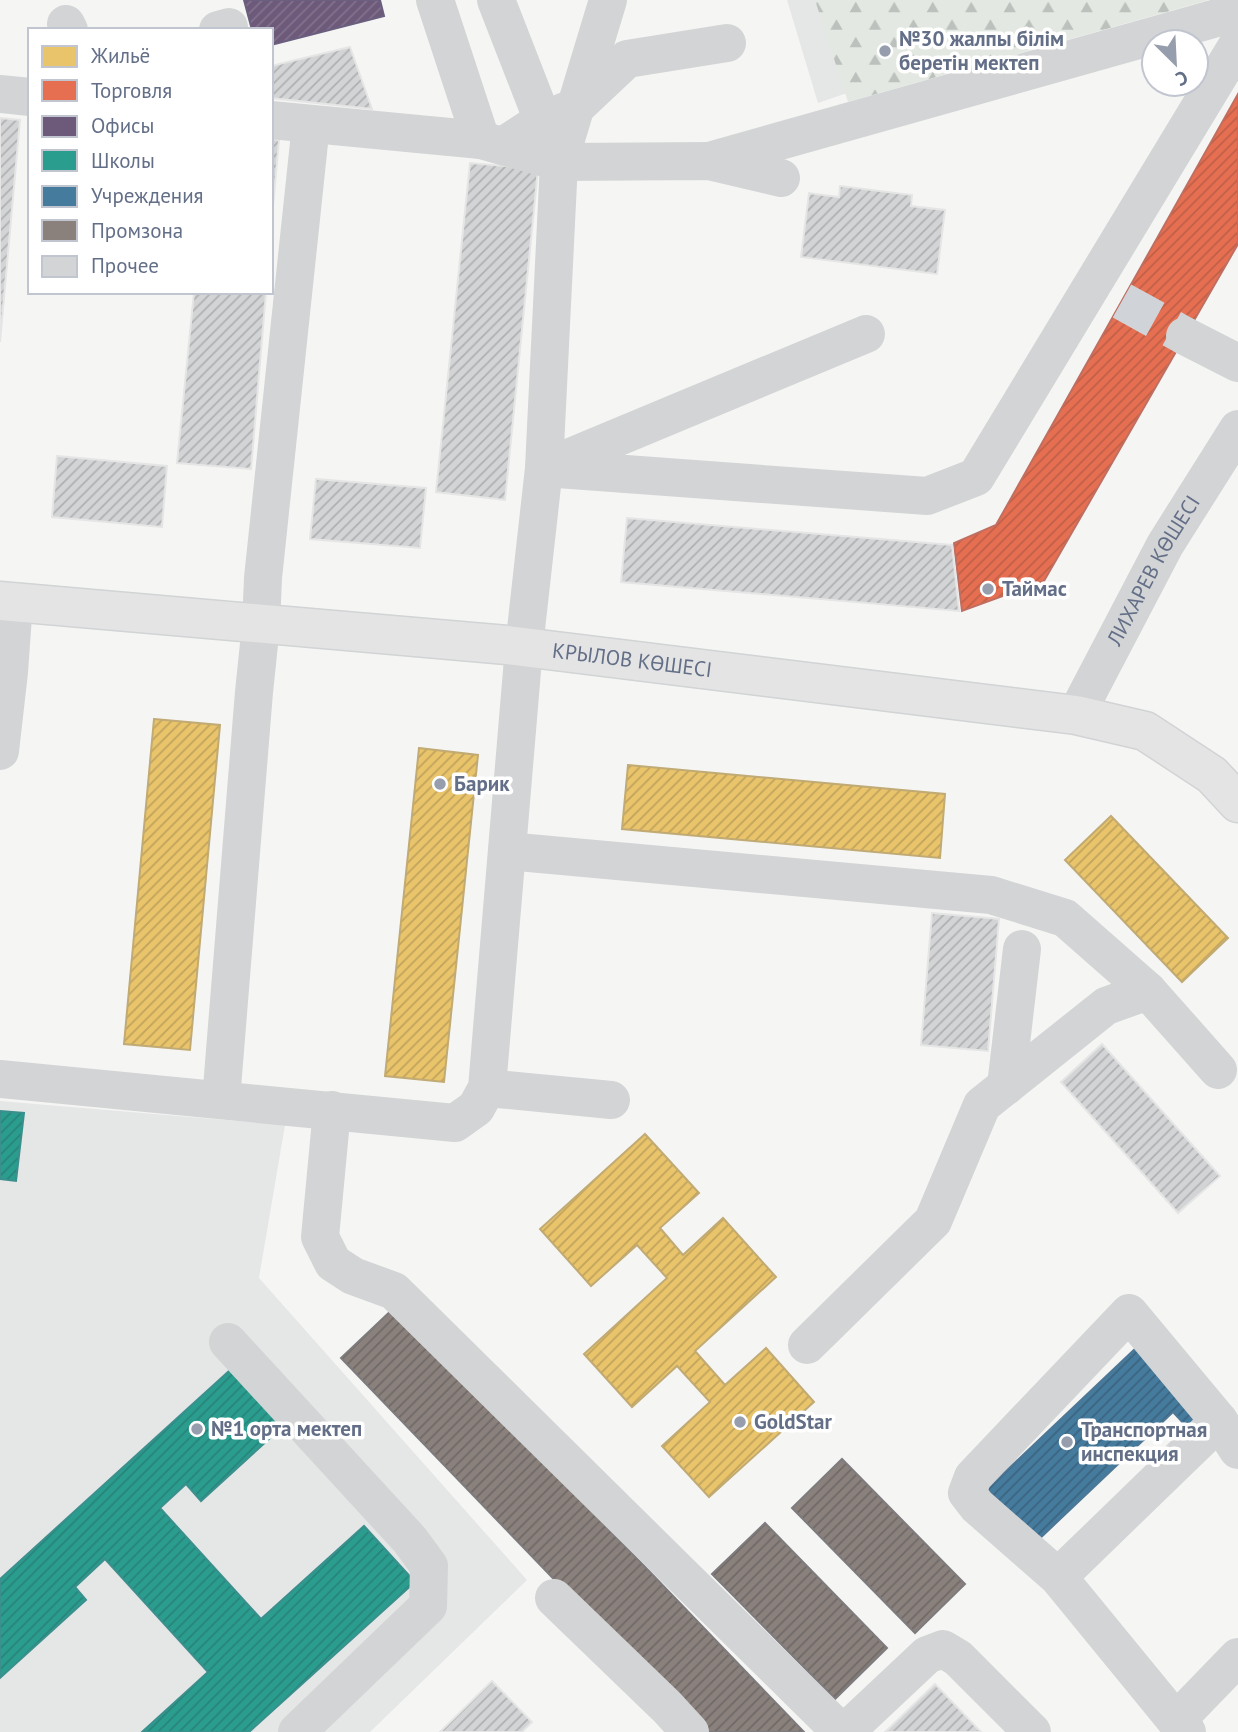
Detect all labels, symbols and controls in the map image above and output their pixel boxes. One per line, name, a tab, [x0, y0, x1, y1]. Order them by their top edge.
place label: №30 жалпы білім беретін мектеп	[899, 25, 1064, 76]
legend	[28, 28, 273, 294]
north arrow	[1140, 28, 1210, 98]
text: Жильё	[90, 42, 150, 69]
marker: №30 жалпы білім беретін мектеп	[877, 43, 893, 59]
text: С	[1172, 65, 1192, 92]
text: Торговля	[91, 77, 172, 104]
text: Офисы	[91, 112, 154, 139]
text: Школы	[91, 147, 155, 174]
text: Учреждения	[91, 182, 204, 209]
text: Промзона	[91, 217, 183, 244]
text: Прочее	[91, 252, 159, 279]
street label: ЛИХАРЕВ КӨШЕСІ	[1100, 490, 1206, 651]
place label: Таймас	[1002, 575, 1067, 602]
marker: Таймас	[980, 581, 996, 597]
street label: КРЫЛОВ КӨШЕСІ	[551, 637, 714, 683]
place label: Барик	[454, 770, 510, 797]
marker: Барик	[432, 776, 448, 792]
place label: GoldStar	[754, 1408, 832, 1435]
marker: GoldStar	[732, 1414, 748, 1430]
place label: №1 орта мектеп	[211, 1415, 362, 1442]
place label: Транспортная инспекция	[1081, 1416, 1207, 1467]
marker: №1 орта мектеп	[189, 1421, 205, 1437]
marker: Транспортная инспекция	[1059, 1434, 1075, 1450]

